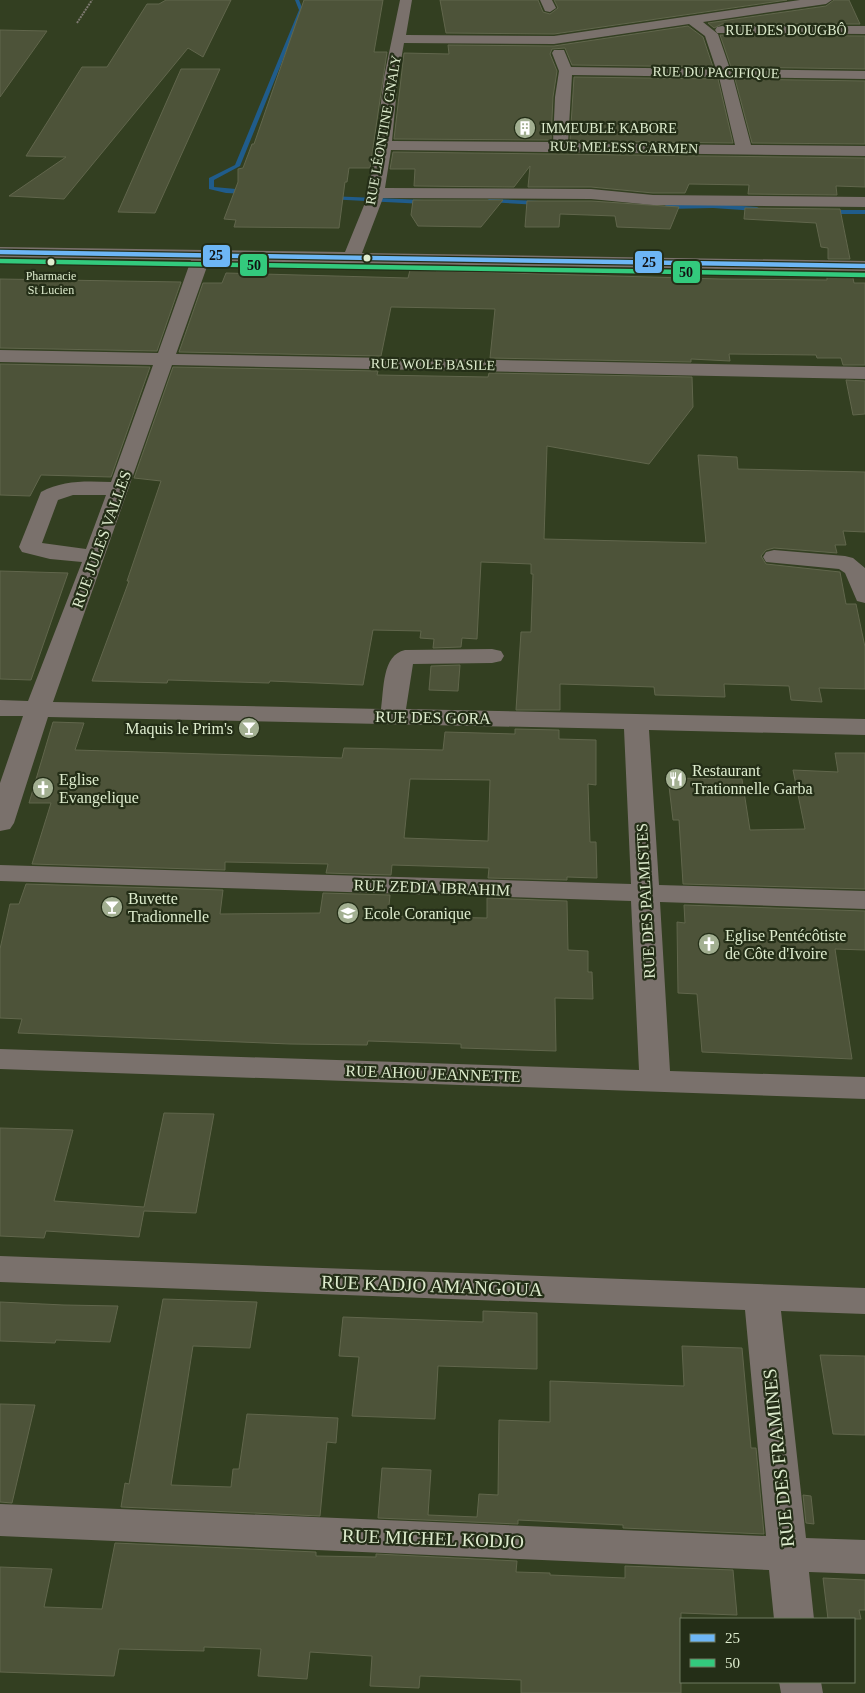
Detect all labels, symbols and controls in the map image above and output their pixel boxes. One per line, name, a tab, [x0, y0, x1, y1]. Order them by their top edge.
street label: RUE DES DOUGBÔ	[725, 22, 847, 38]
street label: RUE LÉONTINE GNALY	[362, 54, 404, 206]
street label: RUE DU PACIFIQUE	[652, 64, 780, 81]
building icon: IMMEUBLE KABORE	[513, 116, 537, 140]
place label: IMMEUBLE KABORE	[541, 121, 677, 136]
street label: RUE MELESS CARMEN	[550, 139, 698, 156]
line badge: 25	[202, 244, 231, 268]
text: 25	[209, 248, 223, 263]
line badge: 25	[634, 250, 663, 274]
line badge: 50	[239, 253, 268, 277]
unlabelled marker	[362, 253, 372, 263]
text: 25	[642, 255, 656, 270]
marker: Pharmacie St Lucien	[46, 257, 56, 267]
text: 50	[247, 258, 261, 273]
line badge: 50	[672, 260, 701, 284]
text: 50	[679, 265, 693, 280]
place label: Pharmacie St Lucien	[26, 269, 76, 297]
street label: RUE WOLE BASILE	[371, 356, 495, 373]
street label: RUE JULES VALLES	[69, 468, 134, 610]
street label: RUE DES GORA	[375, 708, 491, 727]
bar icon: Maquis le Prim's	[237, 716, 261, 740]
place label: Maquis le Prim's	[125, 720, 233, 738]
place label: Restaurant Trationnelle Garba	[692, 762, 813, 797]
restaurant icon: Restaurant Trationnelle Garba	[664, 767, 688, 791]
place label: Eglise Evangelique	[59, 771, 139, 807]
church icon: Eglise Evangelique	[31, 776, 55, 800]
street label: RUE DES PALMISTES	[633, 823, 658, 979]
street label: RUE ZEDIA IBRAHIM	[354, 876, 510, 899]
place label: Buvette Tradionnelle	[128, 890, 209, 925]
bar icon: Buvette Tradionnelle	[100, 895, 124, 919]
school or university icon: Ecole Coranique	[336, 901, 360, 925]
place label: Ecole Coranique	[364, 905, 471, 923]
place label: Eglise Pentécôtiste de Côte d'Ivoire	[725, 927, 846, 962]
church icon: Eglise Pentécôtiste de Côte d'Ivoire	[697, 932, 721, 956]
street label: RUE AHOU JEANNETTE	[345, 1062, 521, 1085]
street label: RUE KADJO AMANGOUA	[321, 1271, 543, 1300]
street label: RUE DES FRAMINES	[759, 1368, 798, 1548]
street label: RUE MICHEL KODJO	[342, 1525, 524, 1552]
legend	[680, 1618, 855, 1683]
text: 25	[725, 1630, 740, 1646]
text: 50	[725, 1655, 740, 1671]

